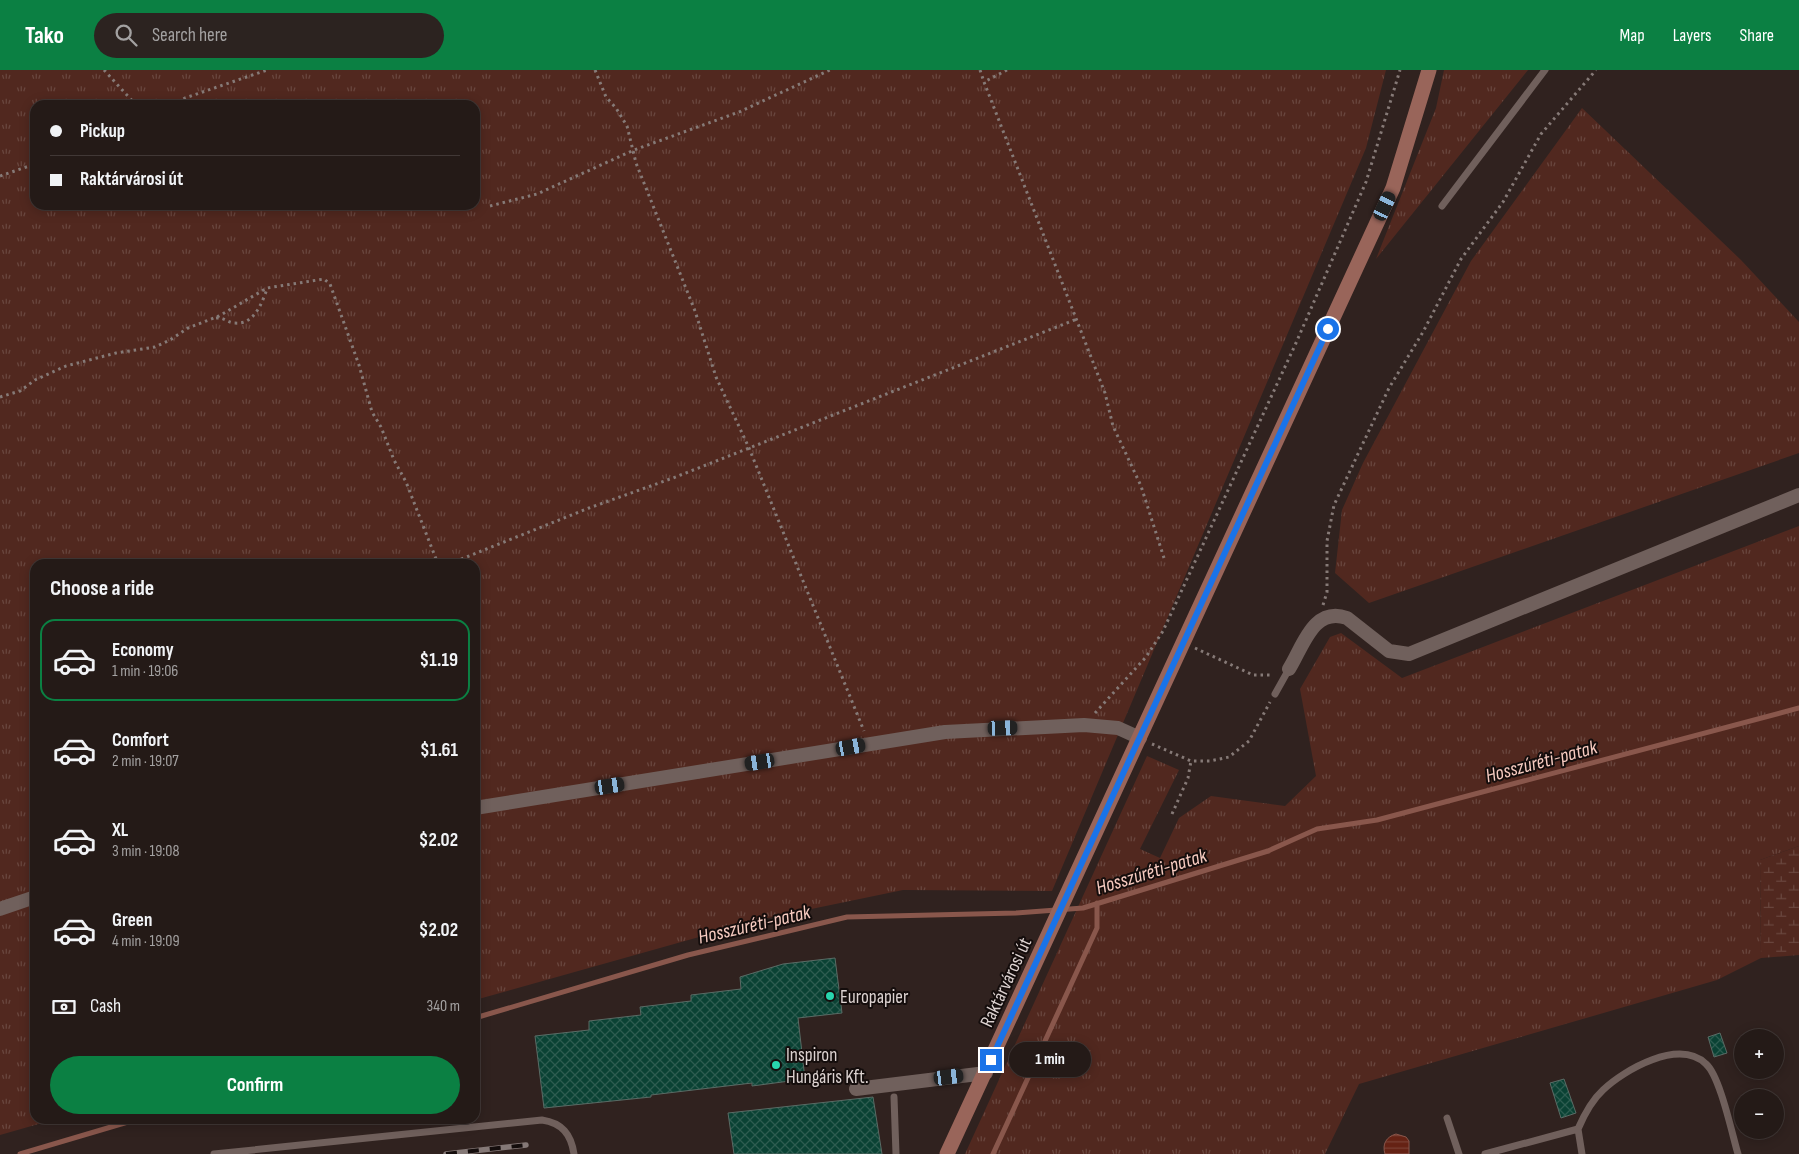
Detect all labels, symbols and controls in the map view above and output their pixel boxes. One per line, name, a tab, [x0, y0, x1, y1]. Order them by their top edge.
search box	[94, 13, 444, 58]
text: Tako	[25, 21, 64, 50]
icon: search	[112, 21, 140, 49]
text: Search here	[152, 24, 228, 47]
text: Map	[1620, 25, 1645, 46]
text: Layers	[1673, 25, 1712, 46]
text: Share	[1740, 25, 1774, 46]
text: Pickup	[80, 120, 125, 143]
text: Raktárvárosi út	[80, 168, 183, 191]
car	[1371, 189, 1398, 223]
route start	[1317, 318, 1339, 340]
text: Choose a ride	[50, 575, 154, 602]
icon: car	[52, 638, 97, 683]
text: Economy	[112, 639, 174, 662]
text: $1.19	[419, 649, 458, 672]
text: 1 min · 19:06	[112, 662, 178, 681]
car	[987, 720, 1018, 736]
icon: car	[52, 728, 97, 773]
text: Comfort	[112, 729, 169, 752]
water label: Hosszúréti-patak	[1483, 735, 1600, 788]
car	[834, 737, 867, 757]
text: $1.61	[420, 739, 458, 762]
text: 2 min · 19:07	[112, 752, 179, 771]
car	[744, 752, 775, 772]
car	[594, 776, 625, 796]
icon: car	[52, 818, 97, 863]
text: XL	[112, 819, 128, 842]
text: $2.02	[419, 829, 458, 852]
text: 3 min · 19:08	[112, 842, 179, 861]
water label: Hosszúréti-patak	[1093, 844, 1210, 900]
water label: Hosszúréti-patak	[696, 900, 813, 950]
icon: car	[52, 908, 97, 953]
text: Green	[112, 909, 152, 932]
text: $2.02	[419, 919, 458, 942]
text: 4 min · 19:09	[112, 932, 180, 951]
street label: Raktárvárosi út	[976, 934, 1037, 1031]
place label: Europapier	[840, 986, 909, 1009]
marker: Europapier	[824, 990, 836, 1002]
icon: cash	[50, 993, 78, 1021]
text: Cash	[90, 995, 121, 1018]
text: 340 m	[427, 997, 460, 1016]
map controls	[1734, 1029, 1784, 1139]
button: +	[1734, 1029, 1784, 1079]
callout: 1 min	[1008, 1042, 1091, 1078]
place label: Inspiron Hungáris Kft.	[786, 1044, 869, 1089]
route end	[980, 1049, 1002, 1071]
text: 1 min	[1035, 1050, 1065, 1069]
button: Confirm	[50, 1056, 460, 1114]
marker: Inspiron Hungáris Kft.	[770, 1059, 782, 1071]
car	[933, 1068, 964, 1086]
button: −	[1734, 1089, 1784, 1139]

